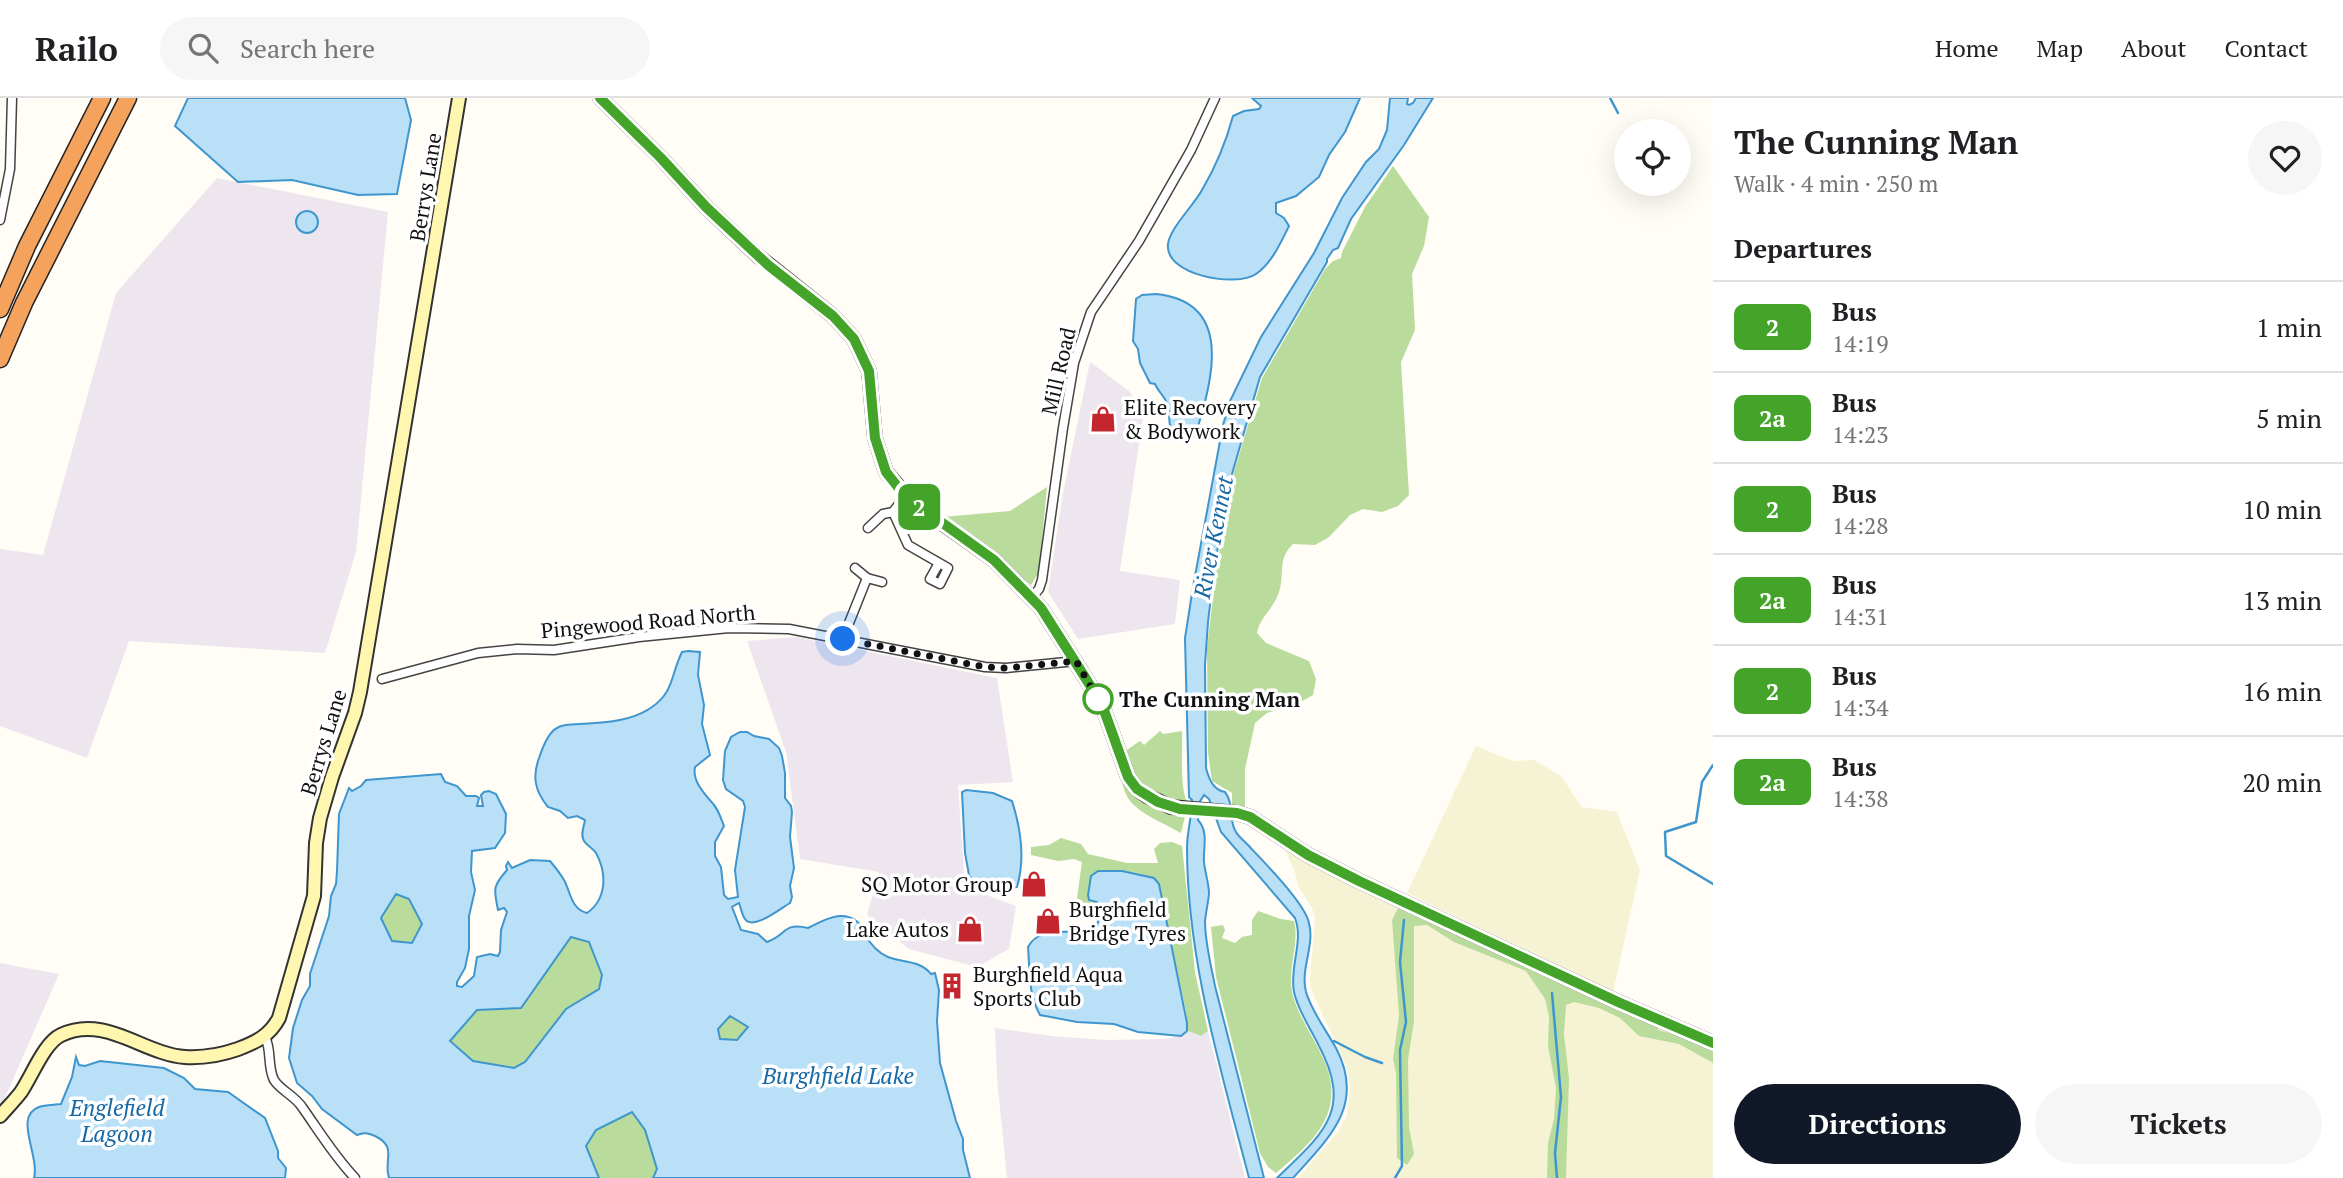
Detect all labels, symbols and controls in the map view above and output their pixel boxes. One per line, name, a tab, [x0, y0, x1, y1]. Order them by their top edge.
search box	[160, 17, 650, 80]
text: Railo	[35, 27, 118, 70]
icon: search	[184, 29, 222, 67]
text: Search here	[240, 31, 375, 65]
text: Home	[1935, 32, 1999, 64]
text: Map	[2037, 32, 2083, 64]
text: About	[2121, 32, 2187, 64]
text: Contact	[2225, 32, 2308, 64]
map controls	[1614, 119, 1691, 196]
button: locate	[1614, 119, 1691, 196]
text: The Cunning Man	[1734, 120, 2018, 163]
button: heart	[2248, 121, 2322, 195]
street label: Berrys Lane	[403, 131, 447, 243]
text: Walk · 4 min · 250 m	[1734, 168, 1938, 199]
text: Departures	[1734, 231, 1872, 265]
text: Bus	[1832, 294, 1877, 328]
text: 1 min	[2256, 310, 2322, 344]
text: 2	[1766, 311, 1779, 343]
street label: Mill Road	[1034, 324, 1082, 418]
text: 14:19	[1832, 328, 1889, 359]
text: Bus	[1832, 385, 1877, 419]
place label: Elite Recovery & Bodywork	[1124, 393, 1257, 445]
text: 5 min	[2256, 401, 2322, 435]
text: 2a	[1759, 402, 1786, 434]
shop icon: Elite Recovery & Bodywork	[1088, 404, 1118, 434]
text: 14:23	[1832, 419, 1889, 450]
water label: River Kennet	[1186, 472, 1240, 602]
text: Bus	[1832, 476, 1877, 510]
line badge: 2	[896, 484, 942, 530]
text: 2	[912, 491, 926, 523]
text: 10 min	[2242, 492, 2322, 526]
text: 2	[1766, 493, 1779, 525]
text: 14:28	[1832, 510, 1889, 541]
text: Bus	[1832, 567, 1877, 601]
text: 13 min	[2242, 583, 2322, 617]
text: 2a	[1759, 584, 1786, 616]
street label: Pingewood Road North	[540, 598, 756, 644]
text: 14:31	[1832, 601, 1889, 632]
your location	[825, 621, 860, 656]
text: Bus	[1832, 658, 1877, 692]
text: 16 min	[2242, 674, 2322, 708]
text: 2	[1766, 675, 1779, 707]
marker: The Cunning Man	[1083, 684, 1113, 714]
street label: Berrys Lane	[294, 685, 352, 799]
place label: The Cunning Man	[1119, 685, 1300, 713]
text: 14:34	[1832, 692, 1889, 723]
text: Bus	[1832, 749, 1877, 783]
text: 20 min	[2242, 765, 2322, 799]
text: 2a	[1759, 766, 1786, 798]
text: 14:38	[1832, 783, 1889, 814]
shop icon: SQ Motor Group	[1019, 869, 1049, 899]
place label: SQ Motor Group	[861, 870, 1013, 898]
place label: Burghfield Bridge Tyres	[1069, 895, 1186, 947]
shop icon: Burghfield Bridge Tyres	[1033, 906, 1063, 936]
shop icon: Lake Autos	[955, 914, 985, 944]
place label: Lake Autos	[846, 915, 949, 943]
place label: Burghfield Aqua Sports Club	[973, 960, 1123, 1012]
building icon: Burghfield Aqua Sports Club	[937, 971, 967, 1001]
water label: Burghfield Lake	[761, 1060, 914, 1091]
button: Directions	[1734, 1084, 2021, 1164]
button: Tickets	[2035, 1084, 2322, 1164]
water label: Englefield Lagoon	[68, 1092, 165, 1149]

